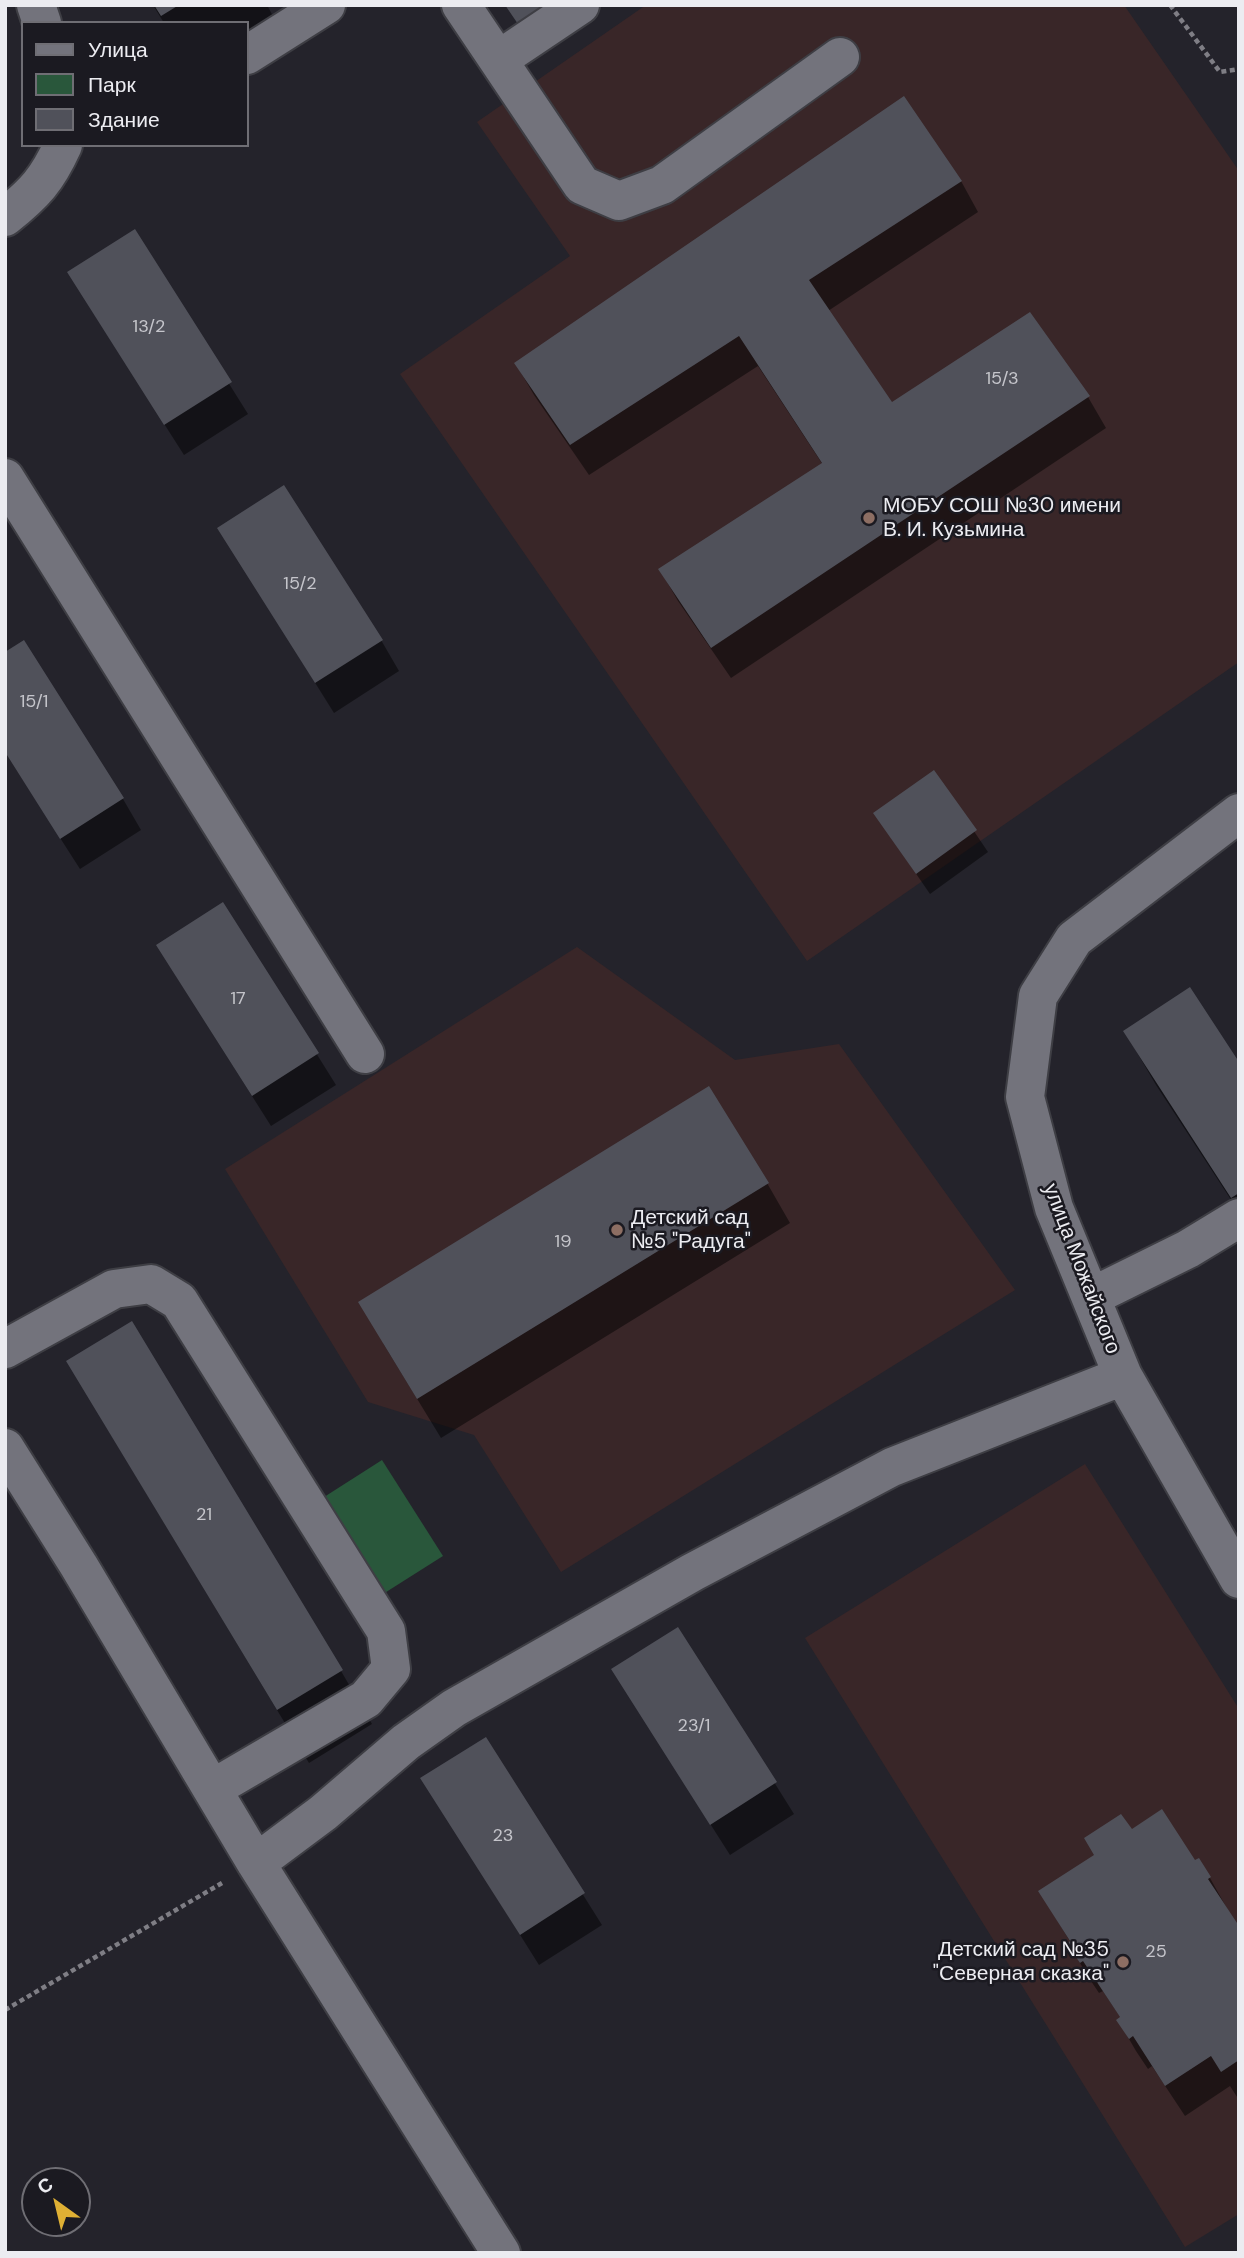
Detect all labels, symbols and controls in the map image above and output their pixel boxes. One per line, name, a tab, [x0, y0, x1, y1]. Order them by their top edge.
legend	[21, 21, 248, 147]
text: Улица	[88, 36, 148, 64]
text: Парк	[88, 71, 136, 99]
text: Здание	[88, 106, 160, 134]
house number: 13/2	[133, 316, 165, 338]
house number: 15/3	[985, 368, 1019, 390]
place label: МОБУ СОШ №30 имени В. И. Кузьмина	[883, 493, 1121, 543]
marker: МОБУ СОШ №30 имени В. И. Кузьмина	[861, 510, 877, 526]
house number: 15/2	[283, 573, 317, 595]
house number: 15/1	[20, 691, 48, 713]
house number: 17	[230, 988, 246, 1010]
street label: улица Можайского	[1037, 1180, 1125, 1358]
place label: Детский сад №5 "Радуга"	[631, 1205, 751, 1255]
marker: Детский сад №5 "Радуга"	[609, 1222, 625, 1238]
house number: 19	[555, 1231, 571, 1253]
house number: 21	[196, 1504, 212, 1526]
house number: 23/1	[678, 1715, 710, 1737]
house number: 23	[492, 1825, 514, 1847]
place label: Детский сад №35 "Северная сказка"	[933, 1937, 1109, 1987]
house number: 25	[1145, 1941, 1167, 1963]
marker: Детский сад №35 "Северная сказка"	[1115, 1954, 1131, 1970]
north arrow	[21, 2167, 91, 2237]
text: С	[32, 2172, 58, 2200]

